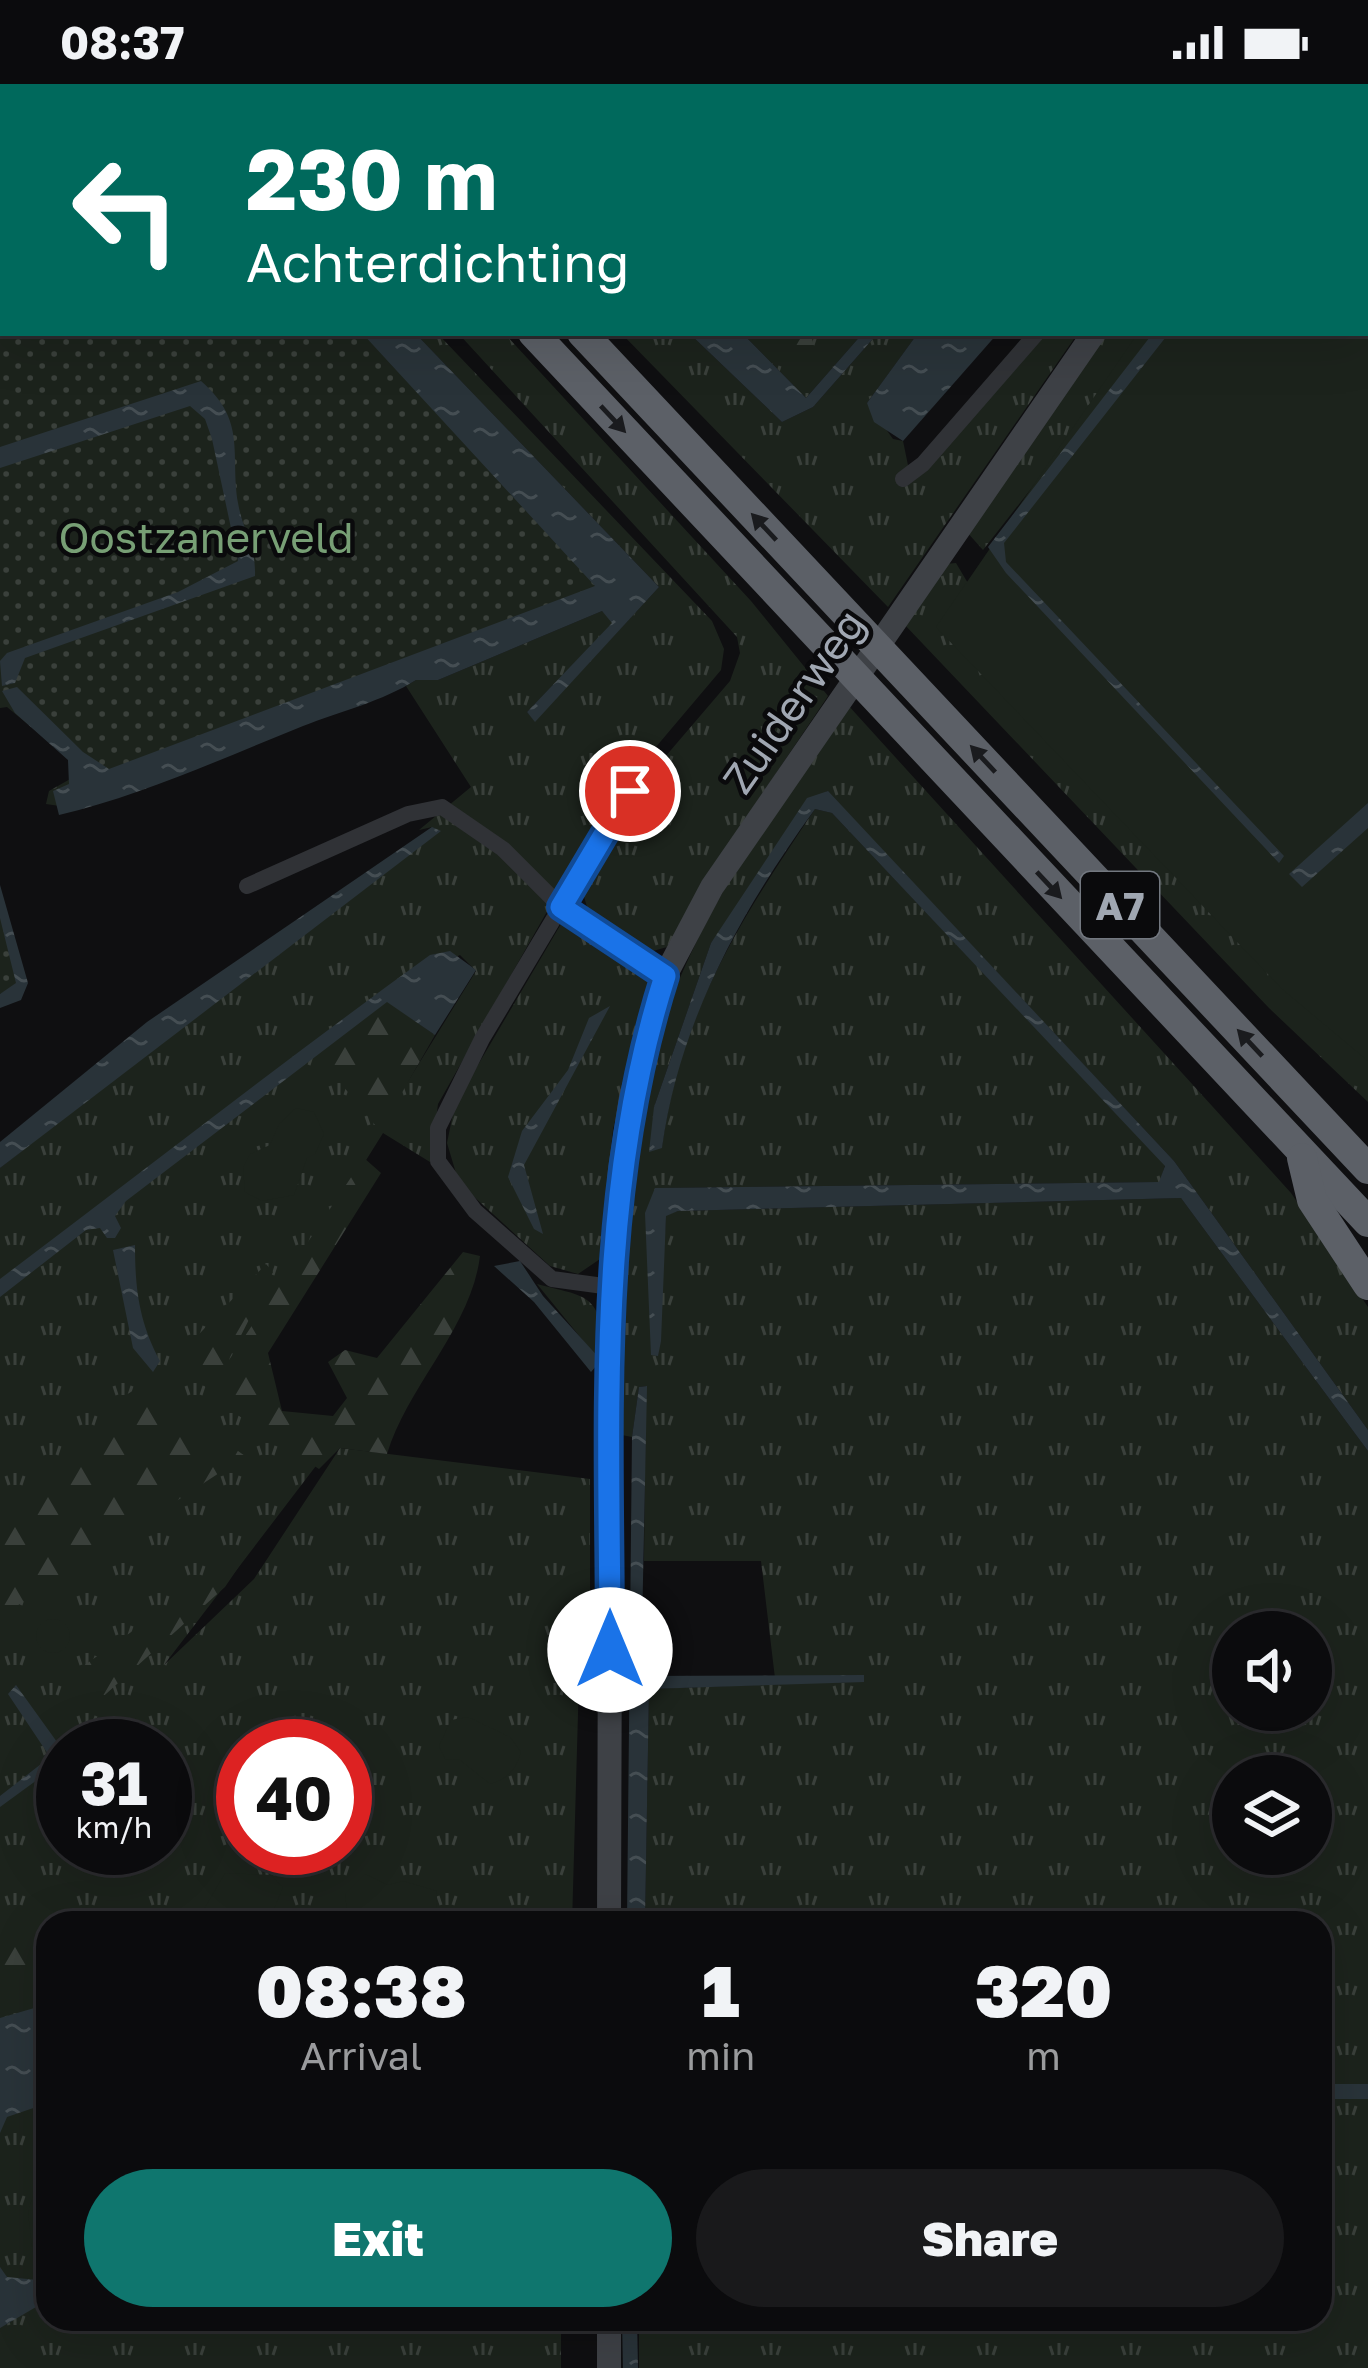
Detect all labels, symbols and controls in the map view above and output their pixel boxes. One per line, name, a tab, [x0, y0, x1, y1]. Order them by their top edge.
text: 08:37	[60, 15, 184, 69]
text: 230 m	[246, 128, 498, 228]
icon: left	[48, 132, 204, 288]
text: Achterdichting	[246, 229, 629, 294]
one-way arrow	[598, 404, 626, 433]
park label: Oostzanerveld	[58, 512, 354, 562]
one-way arrow	[751, 512, 779, 541]
street label: Zuiderweg	[712, 600, 874, 802]
pin	[579, 740, 681, 842]
one-way arrow	[970, 745, 997, 774]
icon: arrive	[597, 758, 663, 824]
one-way arrow	[1035, 870, 1063, 899]
road number: A7	[1081, 872, 1159, 938]
one-way arrow	[1237, 1029, 1265, 1058]
position arrow	[547, 1587, 673, 1713]
map controls	[1212, 1611, 1332, 1875]
button: sound	[1212, 1611, 1332, 1731]
speed limit sign: 40	[216, 1719, 372, 1875]
text: 31	[80, 1746, 148, 1818]
button: layers	[1212, 1755, 1332, 1875]
text: km/h	[76, 1809, 152, 1845]
text: 08:38	[256, 1946, 467, 2033]
text: 1	[702, 1946, 740, 2033]
text: 320	[975, 1946, 1112, 2033]
text: Arrival	[300, 2032, 422, 2079]
text: min	[686, 2032, 755, 2079]
text: m	[1026, 2032, 1061, 2079]
button: Exit	[84, 2169, 672, 2307]
button: Share	[696, 2169, 1284, 2307]

